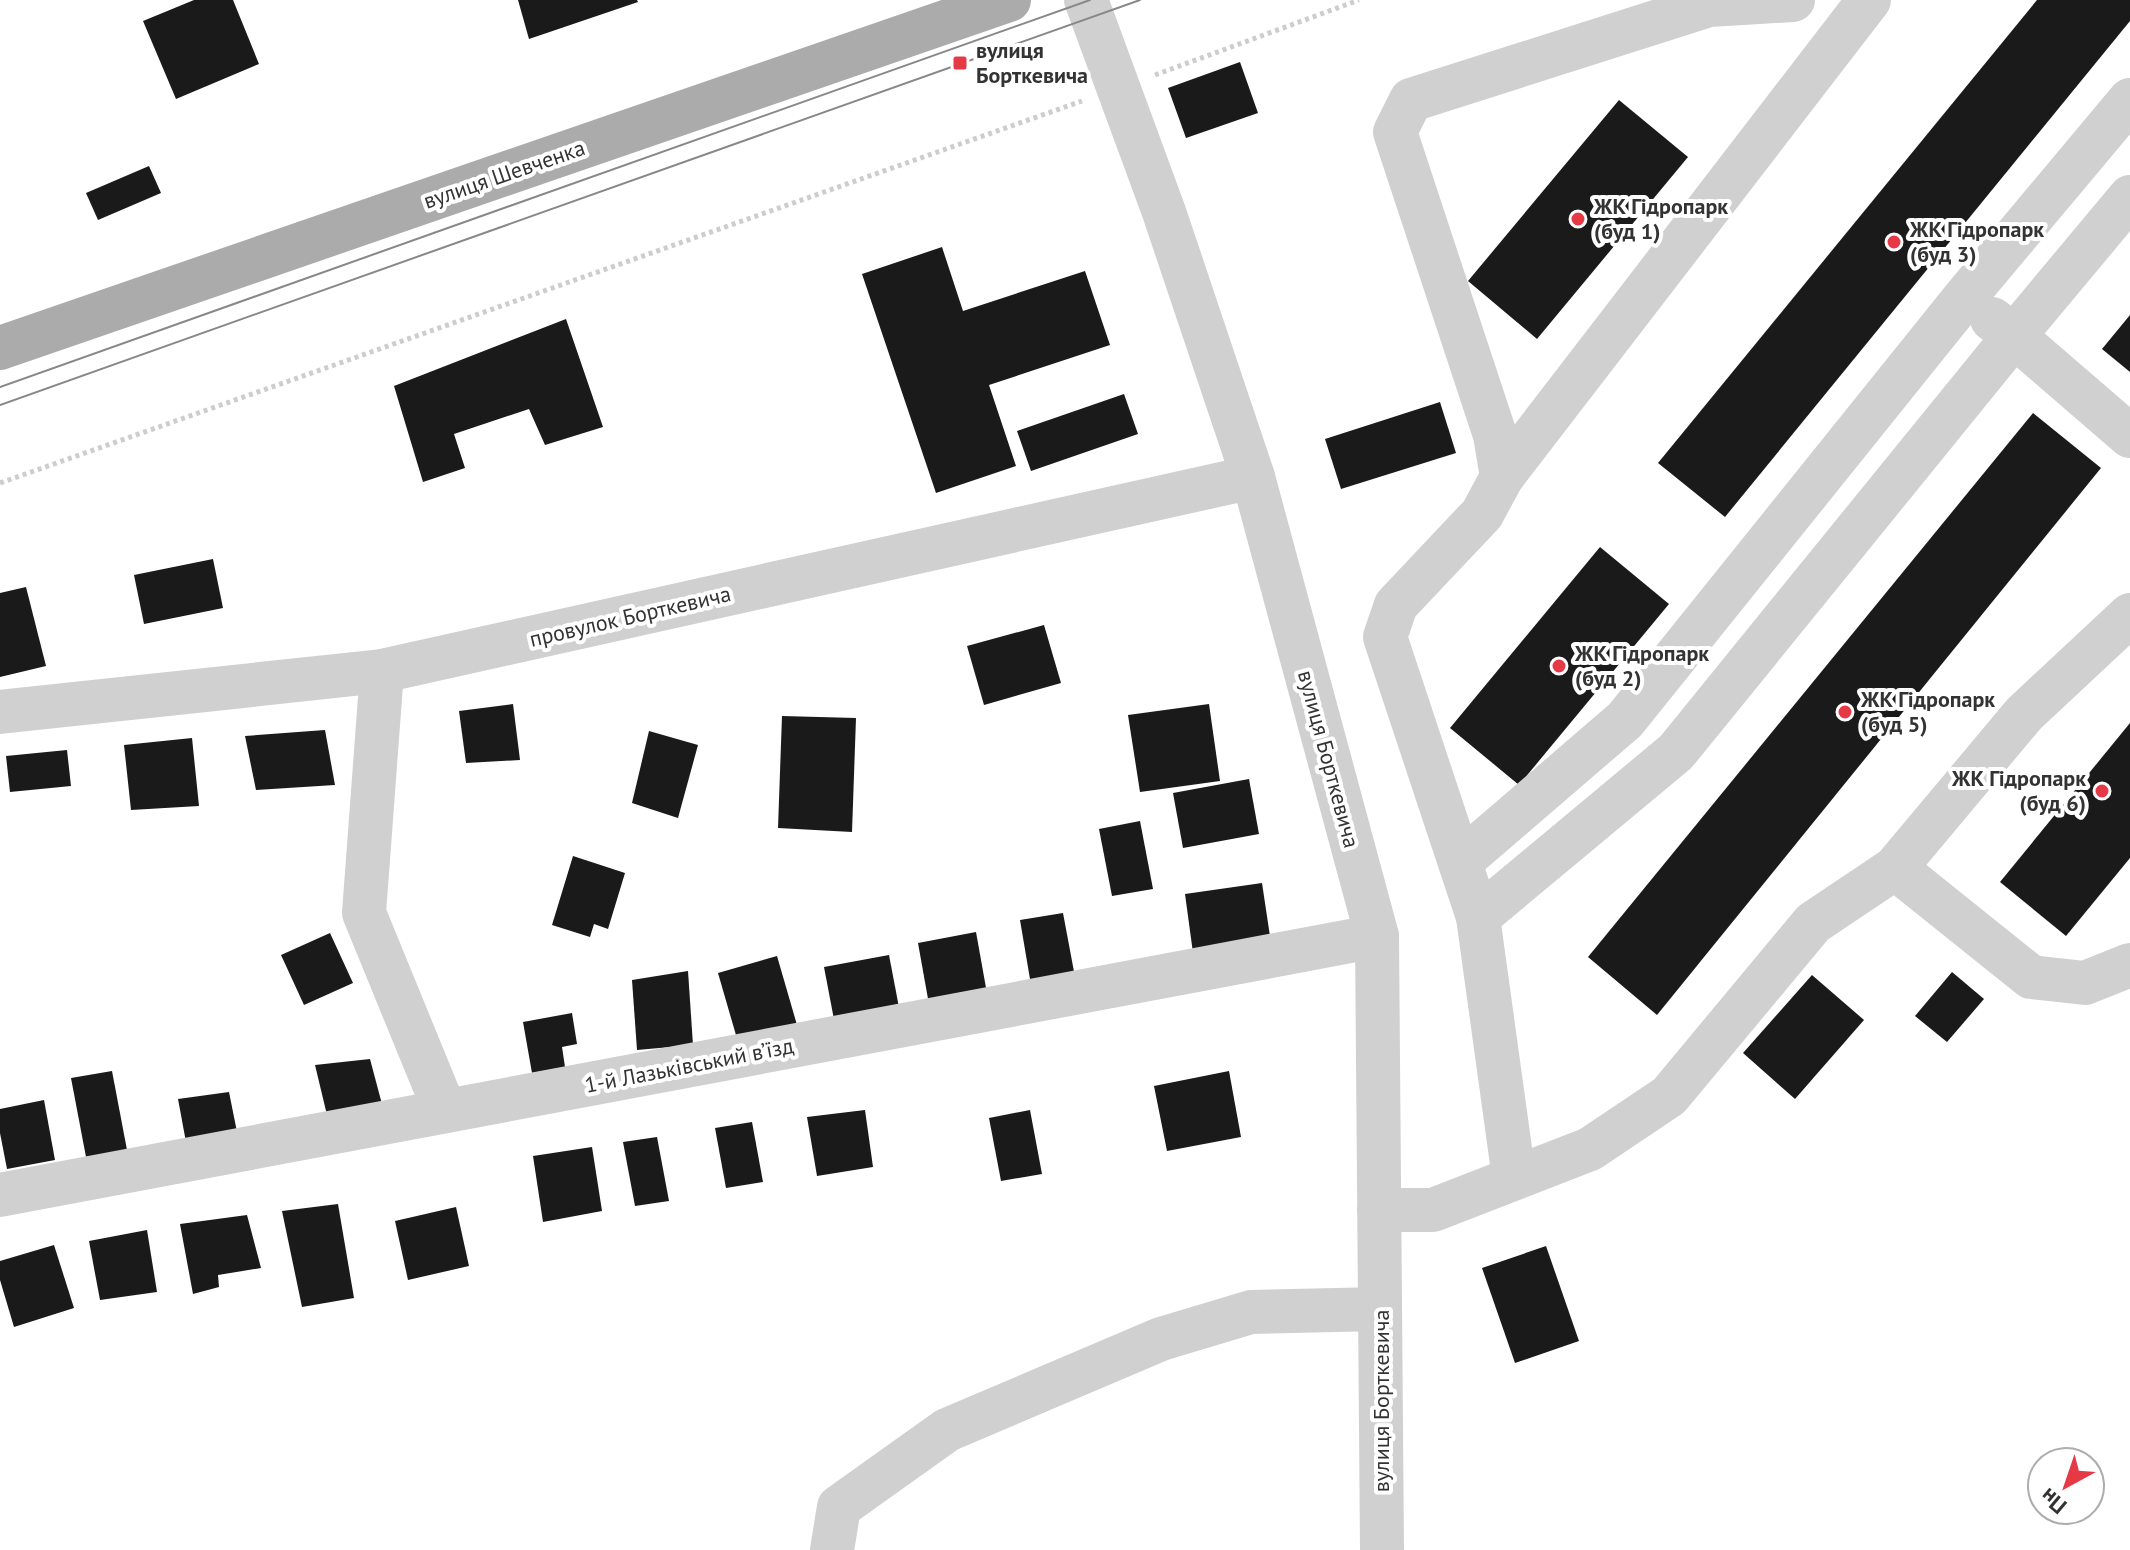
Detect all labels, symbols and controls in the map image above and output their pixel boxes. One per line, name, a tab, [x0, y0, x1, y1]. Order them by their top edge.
place label: вулиця Борткевича	[976, 36, 1088, 89]
marker: вулиця Борткевича	[951, 54, 969, 72]
street label: вулиця Шевченка	[420, 133, 588, 215]
place label: ЖК Гідропарк (буд 1)	[1593, 192, 1728, 245]
marker: ЖК Гідропарк (буд 1)	[1569, 210, 1587, 228]
place label: ЖК Гідропарк (буд 3)	[1909, 215, 2044, 268]
marker: ЖК Гідропарк (буд 3)	[1885, 233, 1903, 251]
street label: провулок Борткевича	[527, 579, 733, 653]
place label: ЖК Гідропарк (буд 2)	[1574, 639, 1709, 692]
marker: ЖК Гідропарк (буд 2)	[1550, 657, 1568, 675]
street label: вулиця Борткевича	[1292, 667, 1366, 851]
place label: ЖК Гідропарк (буд 5)	[1860, 685, 1995, 738]
marker: ЖК Гідропарк (буд 5)	[1836, 703, 1854, 721]
place label: ЖК Гідропарк (буд 6)	[1951, 764, 2086, 817]
marker: ЖК Гідропарк (буд 6)	[2093, 782, 2111, 800]
street label: 1-й Лазьківський в’їзд	[582, 1031, 796, 1099]
street label: вулиця Борткевича	[1367, 1310, 1395, 1492]
north arrow	[2026, 1446, 2106, 1526]
text: Пн	[2034, 1482, 2072, 1520]

